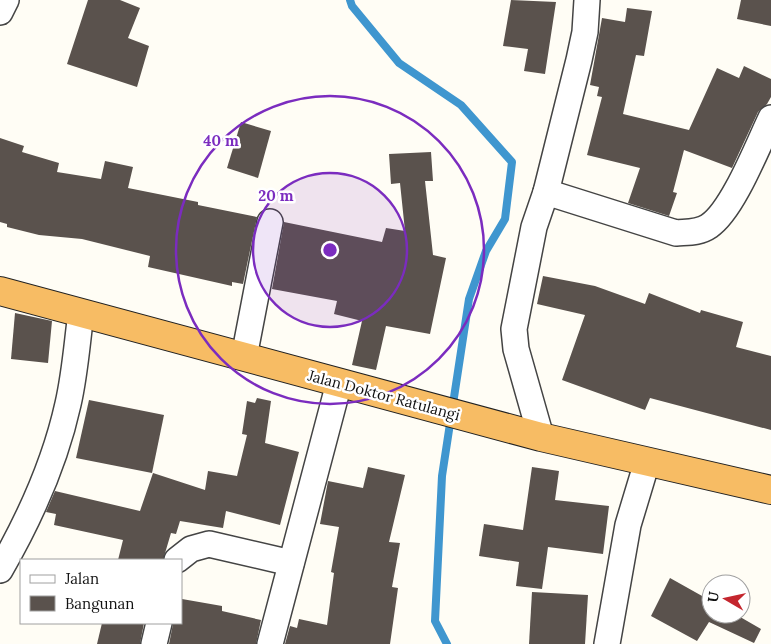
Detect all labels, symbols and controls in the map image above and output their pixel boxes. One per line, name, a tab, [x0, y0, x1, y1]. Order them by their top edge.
text: 40 m	[203, 131, 239, 150]
text: 20 m	[258, 186, 294, 205]
centre of rings	[321, 241, 339, 259]
street label: Jalan Doktor Ratulangi	[305, 365, 462, 424]
legend	[20, 559, 182, 624]
text: Jalan	[64, 569, 99, 588]
north arrow	[701, 574, 751, 624]
text: U	[703, 590, 723, 604]
text: Bangunan	[65, 594, 134, 613]

